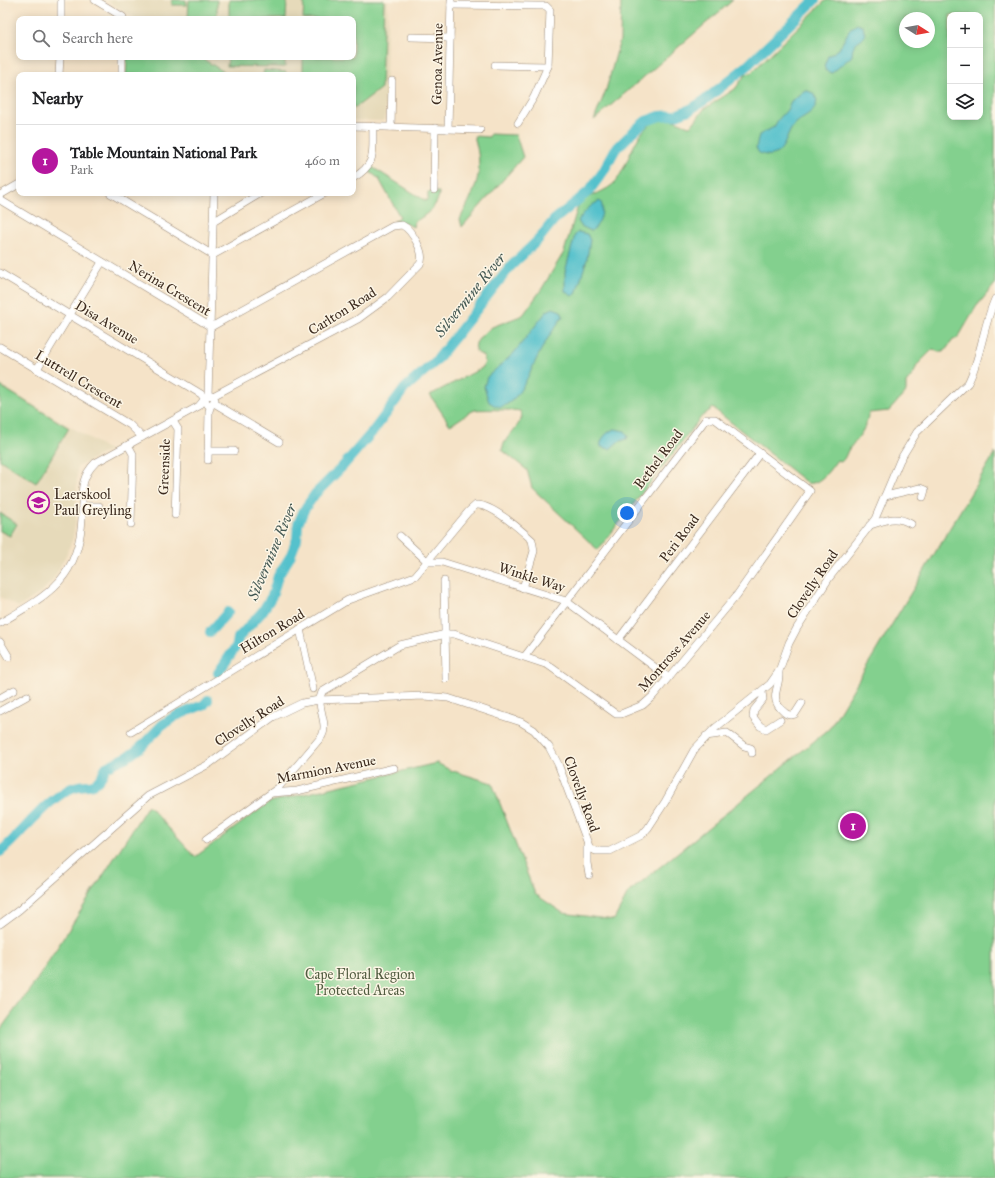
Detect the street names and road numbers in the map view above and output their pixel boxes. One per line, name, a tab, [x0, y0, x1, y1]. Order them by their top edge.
street label: Genoa Avenue	[428, 23, 447, 105]
street label: Nerina Crescent	[126, 257, 214, 320]
street label: Carlton Road	[305, 284, 379, 339]
street label: Disa Avenue	[72, 297, 142, 348]
street label: Luttrell Crescent	[32, 347, 126, 412]
street label: Bethel Road	[630, 426, 686, 492]
street label: Greenside	[155, 438, 174, 495]
street label: Peri Road	[656, 511, 703, 566]
street label: Clovelly Road	[783, 547, 842, 622]
street label: Winkle Way	[497, 559, 568, 596]
street label: Hilton Road	[237, 606, 308, 657]
street label: Montrose Avenue	[634, 607, 714, 695]
street label: Clovelly Road	[211, 693, 287, 750]
street label: Marmion Avenue	[275, 751, 377, 787]
street label: Clovelly Road	[560, 754, 603, 834]

